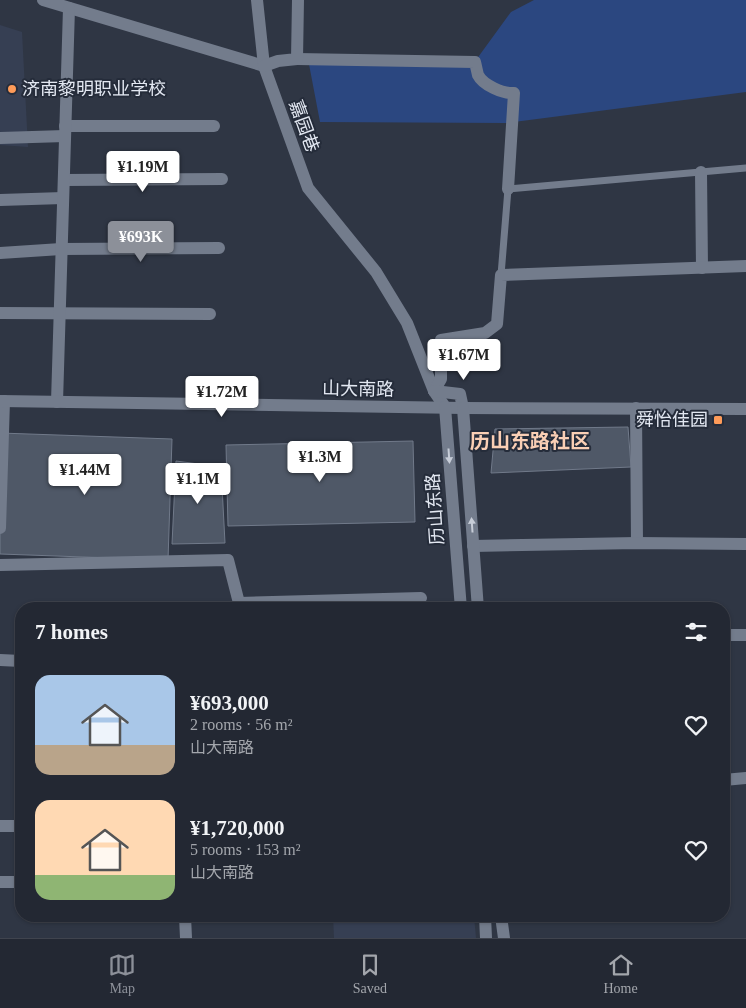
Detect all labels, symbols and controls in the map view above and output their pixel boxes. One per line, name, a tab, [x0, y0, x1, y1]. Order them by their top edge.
place label: 济南黎明职业学校	[22, 79, 166, 99]
marker: 济南黎明职业学校	[6, 83, 18, 95]
street label: 嘉园巷	[285, 97, 323, 155]
pin: ¥1.19M	[102, 150, 184, 193]
text: ¥1.19M	[117, 158, 169, 175]
pin: ¥693K	[106, 220, 176, 263]
text: ¥693K	[119, 228, 163, 245]
pin: ¥1.67M	[423, 338, 505, 381]
text: ¥1.67M	[438, 346, 490, 363]
pin: ¥1.72M	[181, 376, 263, 418]
street label: 山大南路	[322, 378, 394, 400]
text: ¥1.72M	[196, 383, 248, 400]
place label: 舜怡佳园	[636, 410, 708, 430]
marker: 舜怡佳园	[712, 414, 724, 426]
district label: 历山东路社区	[470, 430, 590, 452]
pin: ¥1.3M	[285, 440, 355, 483]
text: ¥1.3M	[298, 448, 342, 465]
one-way arrow	[445, 448, 453, 464]
pin: ¥1.44M	[44, 454, 126, 496]
text: ¥1.44M	[59, 461, 111, 478]
pin: ¥1.1M	[163, 462, 233, 505]
text: ¥1.1M	[176, 470, 220, 487]
street label: 历山东路	[423, 472, 447, 546]
one-way arrow	[467, 517, 475, 533]
icon: filters	[682, 618, 710, 646]
text: 7 homes	[35, 620, 108, 644]
text: ¥693,000	[190, 691, 269, 715]
icon: home	[75, 695, 135, 755]
icon: heart	[682, 711, 710, 739]
text: 2 rooms · 56 m²	[190, 716, 293, 733]
text: 山大南路	[190, 739, 254, 756]
text: ¥1,720,000	[190, 816, 285, 840]
icon: home	[75, 820, 135, 880]
icon: heart	[682, 836, 710, 864]
text: 5 rooms · 153 m²	[190, 841, 301, 858]
text: 山大南路	[190, 864, 254, 881]
tab: Map	[108, 951, 136, 997]
tab: Saved	[353, 951, 387, 997]
tab: Home	[604, 951, 638, 997]

